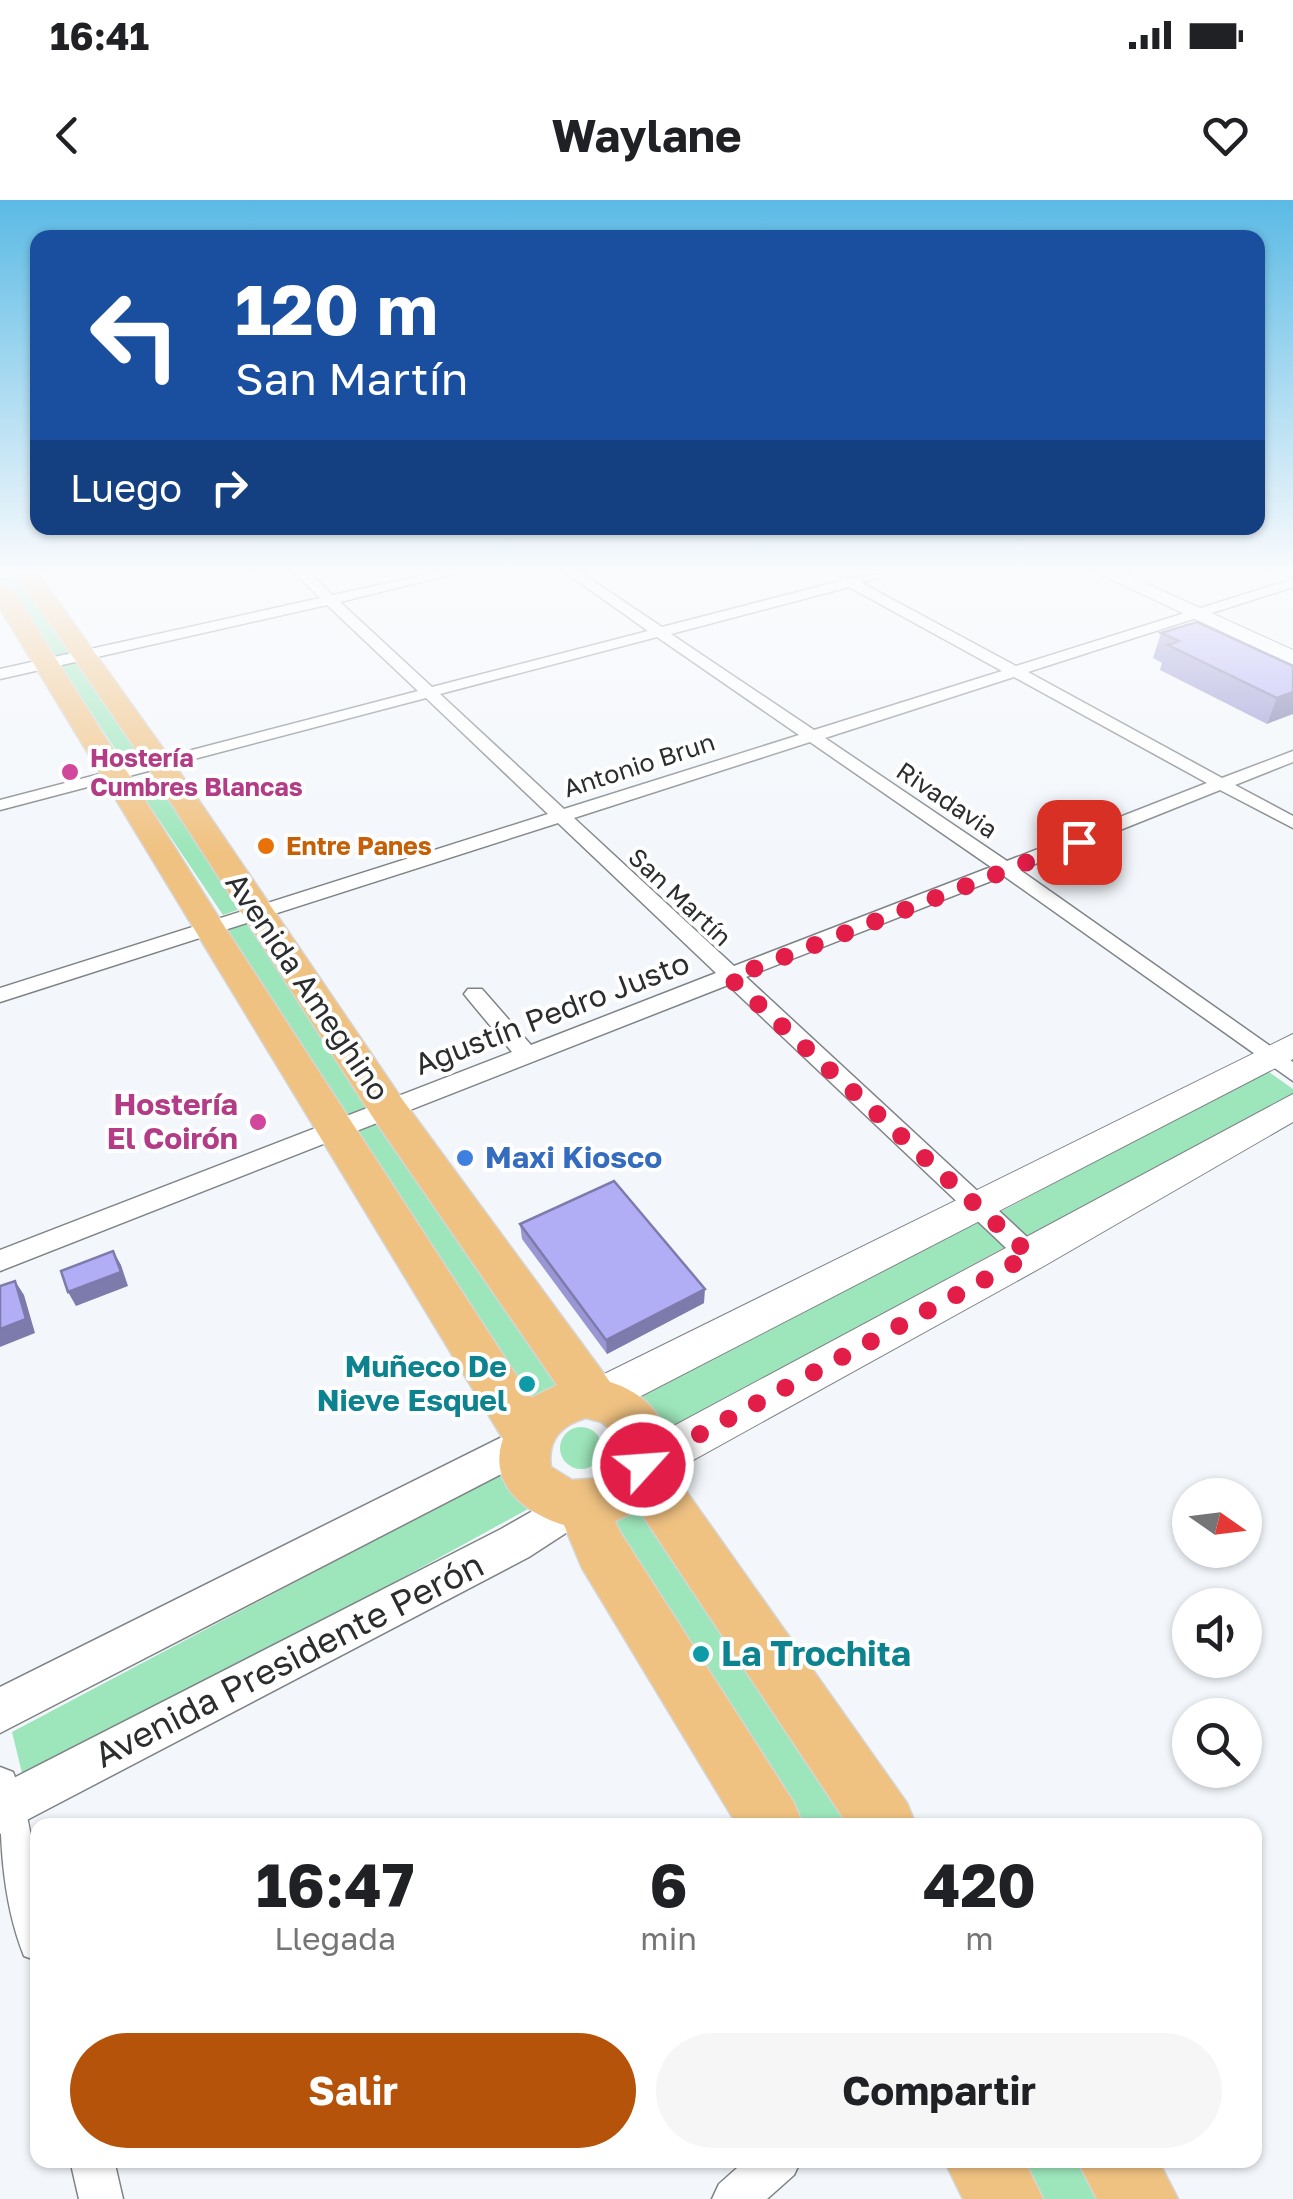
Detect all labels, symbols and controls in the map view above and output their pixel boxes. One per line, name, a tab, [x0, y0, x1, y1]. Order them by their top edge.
text: 16:41	[50, 13, 149, 58]
icon: back	[40, 108, 95, 163]
text: Waylane	[551, 108, 742, 162]
icon: heart	[1198, 108, 1253, 163]
text: 120 m	[235, 266, 438, 350]
icon: left	[70, 270, 200, 400]
text: San Martín	[235, 351, 468, 405]
icon: right	[202, 460, 257, 515]
text: Luego	[70, 465, 182, 510]
street label: Antonio Brun	[559, 725, 718, 804]
place label: Hostería Cumbres Blancas	[90, 742, 303, 802]
street label: Rivadavia	[891, 755, 1004, 845]
marker: Hostería Cumbres Blancas	[59, 761, 81, 783]
pin	[1037, 800, 1122, 885]
icon: arrive	[1052, 815, 1107, 870]
place label: Entre Panes	[286, 830, 432, 861]
marker: Entre Panes	[255, 835, 277, 857]
street label: San Martín	[622, 841, 738, 952]
street label: Avenida Ameghino	[218, 866, 397, 1107]
street label: Agustín Pedro Justo	[409, 944, 694, 1082]
place label: Hostería El Coirón	[107, 1086, 238, 1156]
marker: Hostería El Coirón	[247, 1111, 269, 1133]
place label: Maxi Kiosco	[485, 1139, 662, 1175]
marker: Maxi Kiosco	[454, 1147, 476, 1169]
place label: Muñeco De Nieve Esquel	[317, 1348, 507, 1418]
marker: Muñeco De Nieve Esquel	[516, 1373, 538, 1395]
position arrow	[591, 1413, 695, 1517]
north arrow	[1172, 1478, 1262, 1568]
map controls	[1172, 1478, 1262, 1788]
street label: Avenida Presidente Perón	[87, 1543, 490, 1776]
button: sound	[1172, 1588, 1262, 1678]
place label: La Trochita	[721, 1632, 911, 1674]
marker: La Trochita	[690, 1643, 712, 1665]
button: search	[1172, 1698, 1262, 1788]
text: 16:47	[256, 1848, 414, 1920]
text: 6	[650, 1848, 688, 1920]
text: 420	[923, 1848, 1036, 1920]
text: Llegada	[274, 1919, 396, 1957]
text: min	[640, 1919, 697, 1957]
text: m	[965, 1919, 994, 1957]
button: Salir	[70, 2033, 636, 2148]
button: Compartir	[656, 2033, 1222, 2148]

